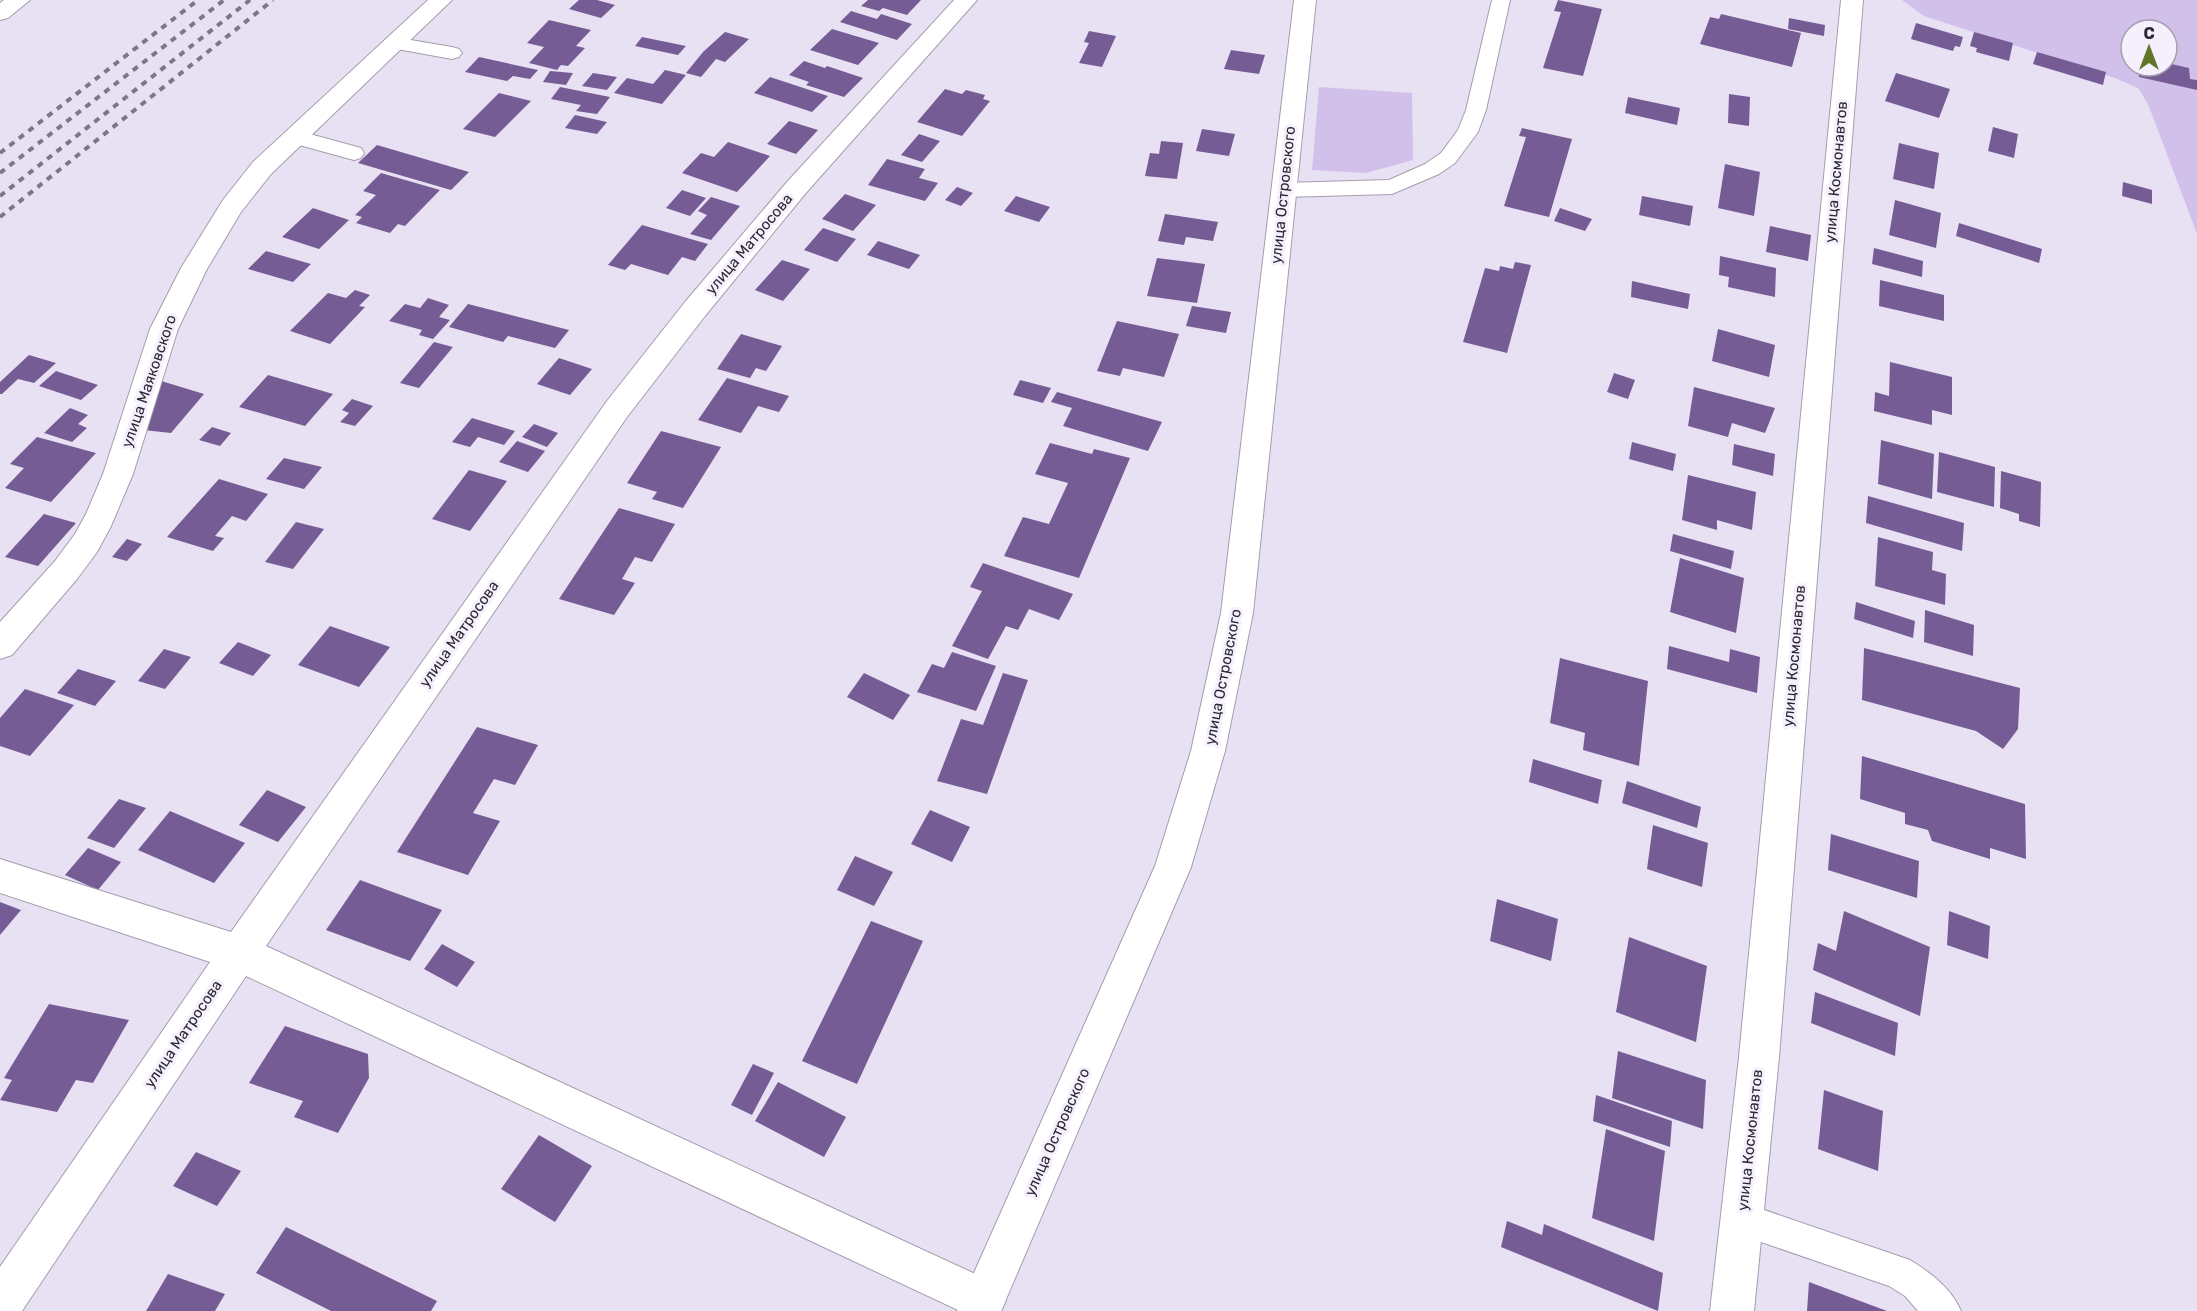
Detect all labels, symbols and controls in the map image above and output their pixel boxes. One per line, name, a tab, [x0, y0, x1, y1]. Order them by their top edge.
north arrow	[2119, 18, 2179, 78]
text: С	[2143, 24, 2155, 43]
street label: улица Космонавтов	[1821, 100, 1851, 244]
street label: улица Островского	[1267, 125, 1299, 265]
street label: улица Матросова	[702, 190, 796, 298]
street label: улица Маяковского	[118, 312, 180, 450]
street label: улица Матросова	[416, 577, 502, 691]
street label: улица Космонавтов	[1779, 584, 1809, 728]
street label: улица Островского	[1201, 607, 1245, 747]
street label: улица Матросова	[140, 977, 226, 1091]
street label: улица Островского	[1021, 1065, 1093, 1199]
street label: улица Космонавтов	[1734, 1068, 1766, 1212]

